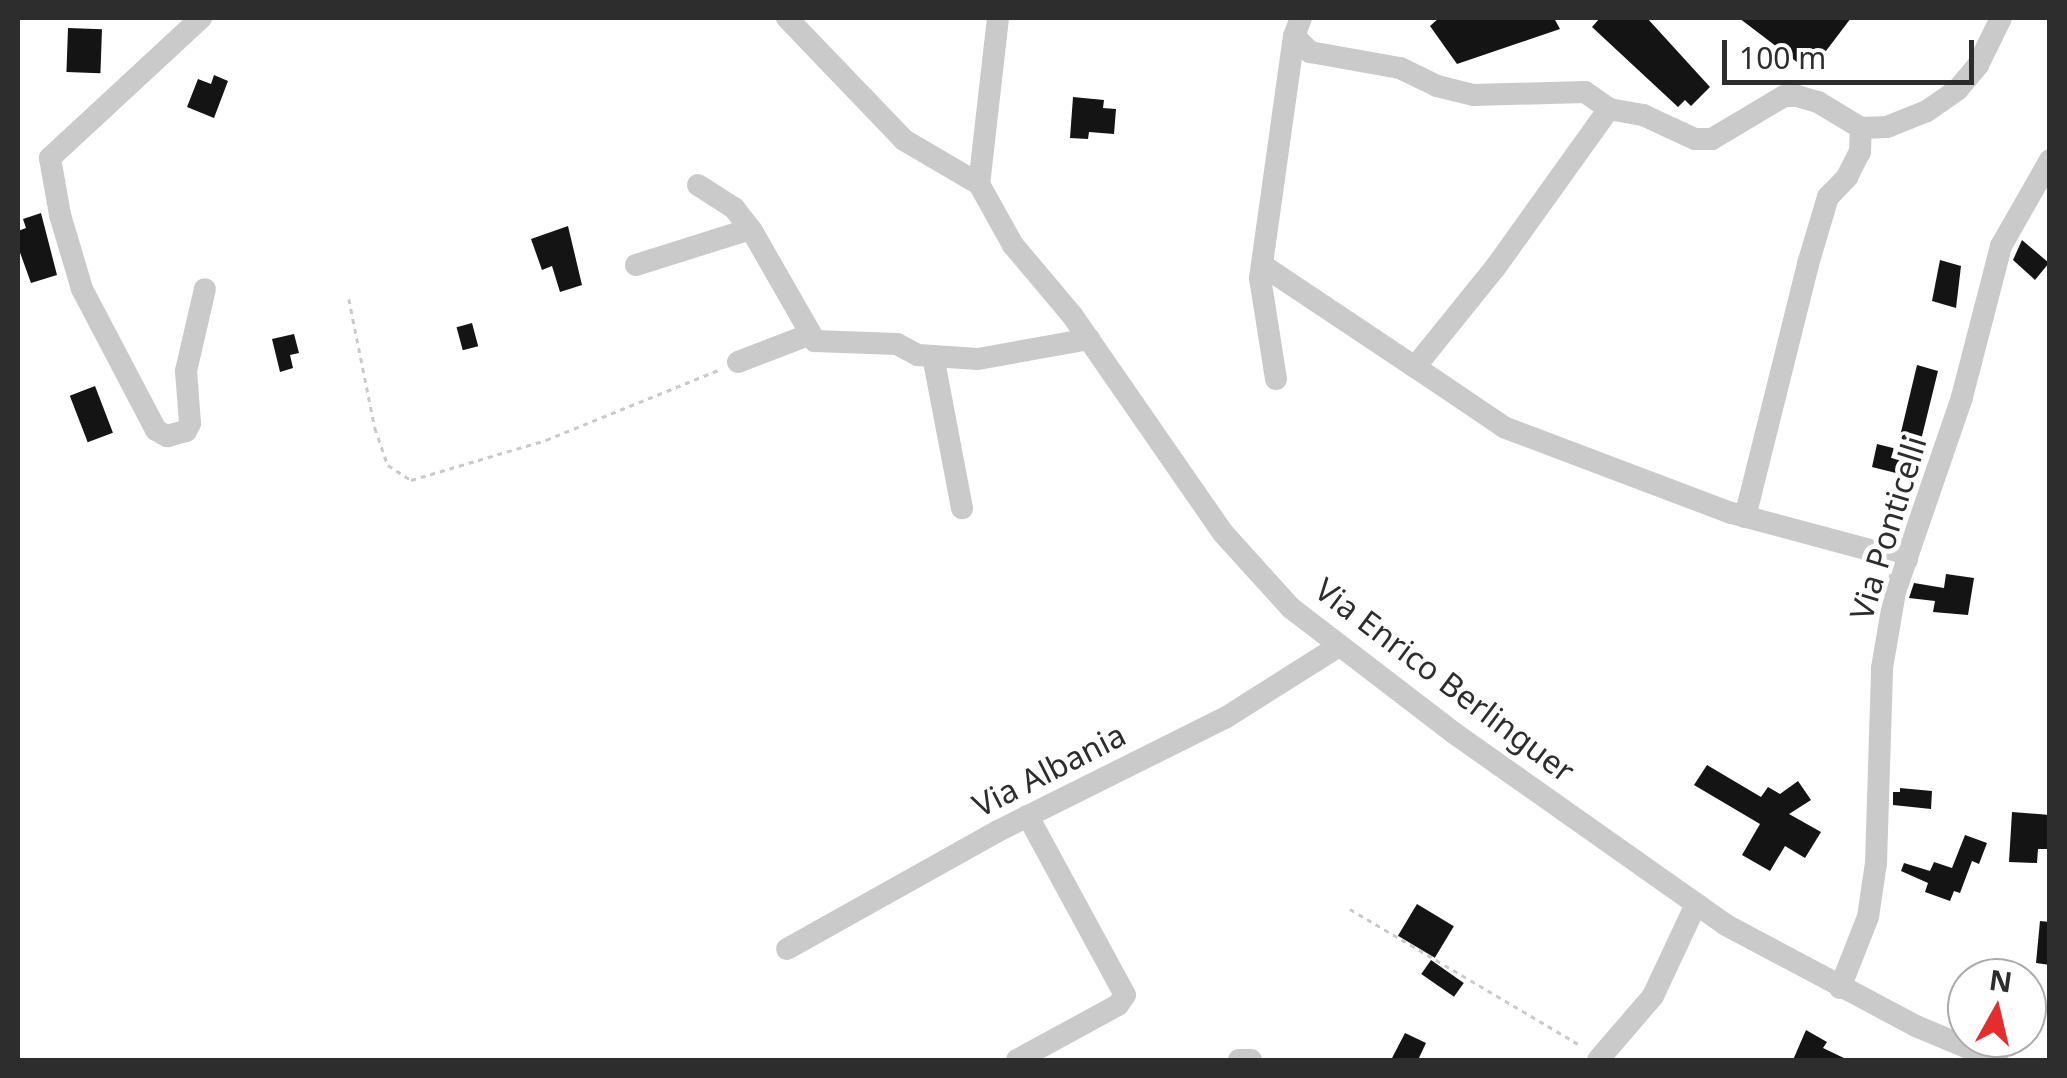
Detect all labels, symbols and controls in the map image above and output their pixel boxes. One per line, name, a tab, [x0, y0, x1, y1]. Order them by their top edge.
scale bar	[1727, 20, 1980, 82]
text: 100 m	[1739, 37, 1826, 78]
street label: Via Ponticelli	[1842, 431, 1934, 625]
street label: Via Enrico Berlinguer	[1308, 570, 1582, 790]
street label: Via Albania	[966, 715, 1132, 825]
north arrow	[1947, 958, 2047, 1058]
text: N	[1987, 960, 2015, 1001]

